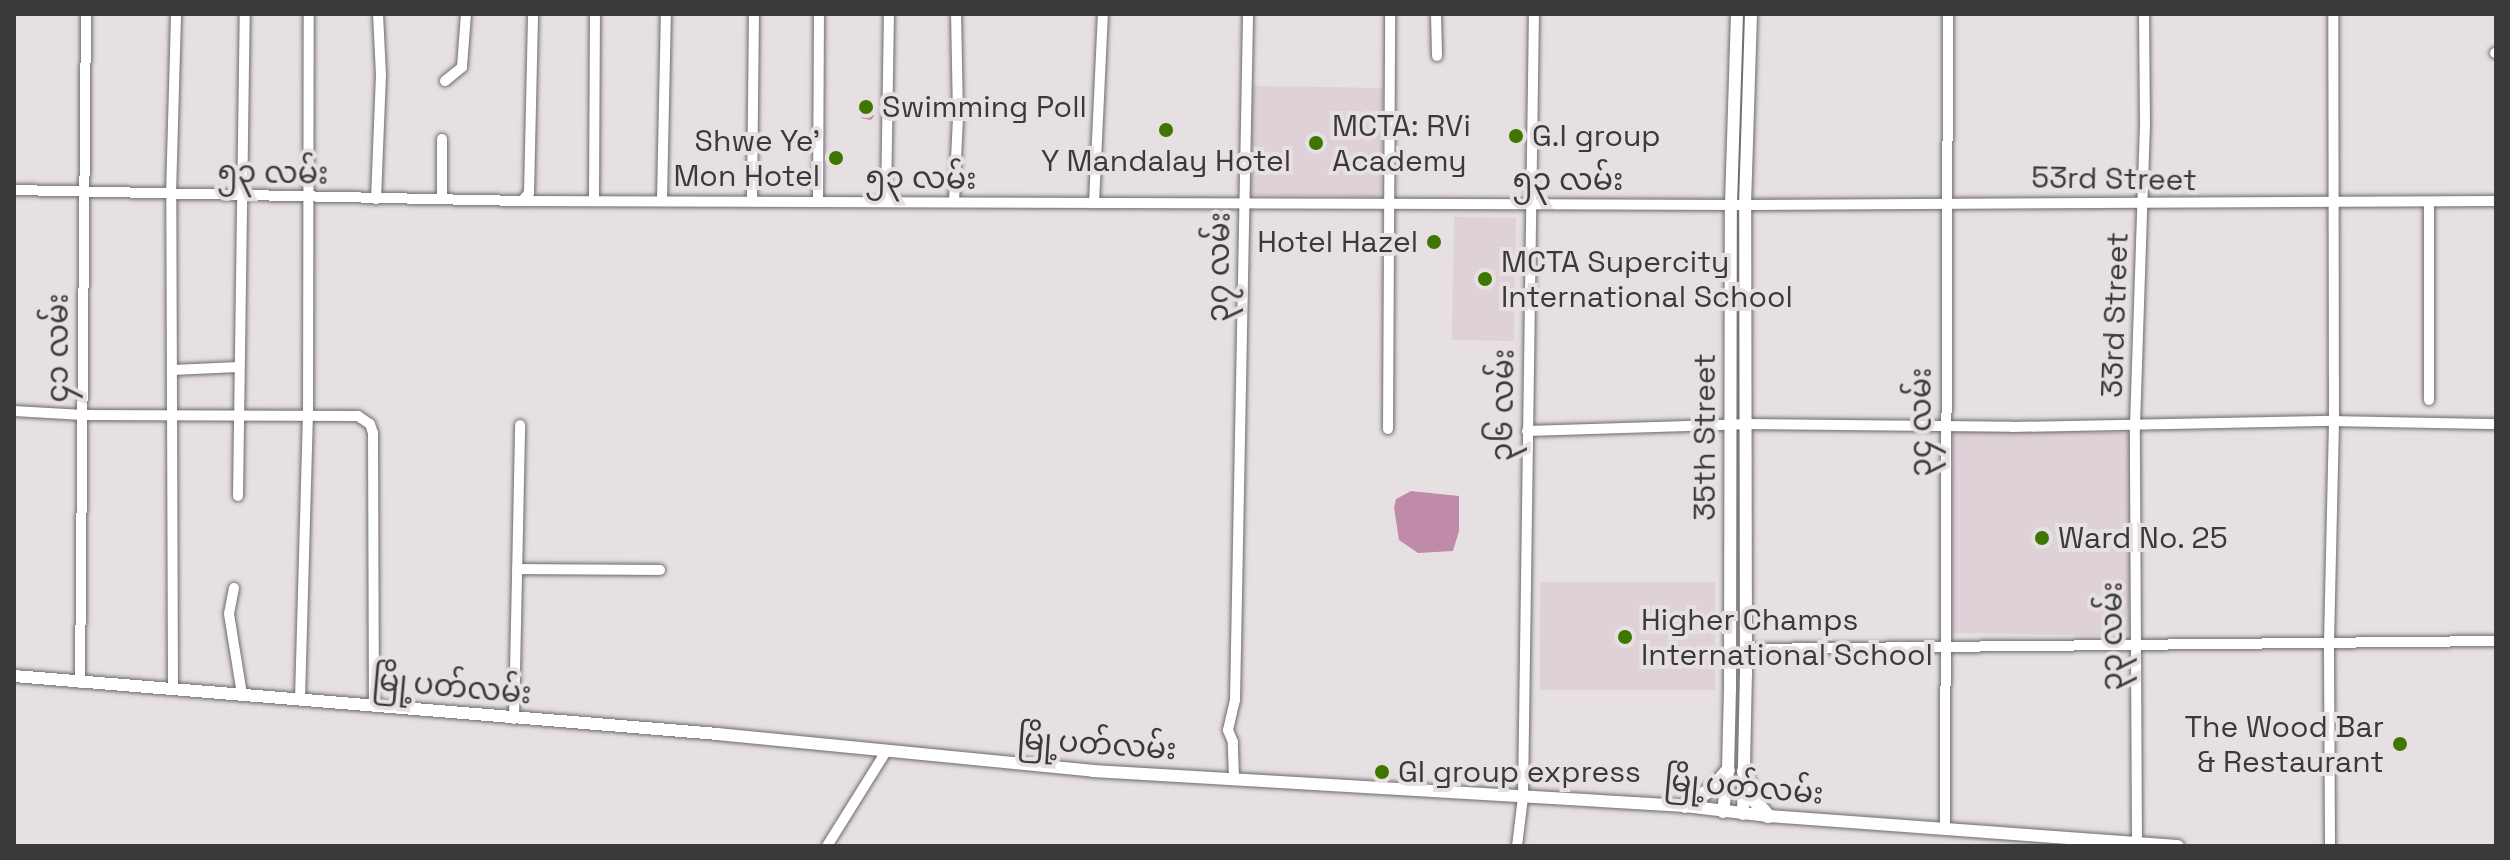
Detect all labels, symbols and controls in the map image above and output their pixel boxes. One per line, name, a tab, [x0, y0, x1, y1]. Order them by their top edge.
place label: Swimming Poll	[882, 89, 1087, 125]
marker: Swimming Poll	[857, 98, 875, 116]
place label: MCTA: RVi Academy	[1332, 108, 1471, 178]
place label: G.I group	[1532, 118, 1661, 154]
marker: Y Mandalay Hotel	[1157, 121, 1175, 139]
place label: Shwe Ye' Mon Hotel	[673, 123, 820, 194]
marker: G.I group	[1507, 127, 1525, 145]
marker: MCTA: RVi Academy	[1307, 134, 1325, 152]
place label: Y Mandalay Hotel	[1041, 143, 1291, 179]
marker: Shwe Ye' Mon Hotel	[827, 149, 845, 167]
street label: ၅၃ လမ်း	[217, 154, 329, 192]
street label: ၅၃ လမ်း	[865, 159, 977, 197]
street label: 53rd Street	[2031, 160, 2197, 198]
street label: ၅၃ လမ်း	[1513, 162, 1623, 198]
street label: ၃၇ လမ်း	[1200, 212, 1238, 322]
place label: Hotel Hazel	[1257, 224, 1418, 260]
street label: 33rd Street	[2094, 232, 2136, 398]
marker: Hotel Hazel	[1425, 233, 1443, 251]
place label: MCTA Supercity International School	[1501, 244, 1793, 314]
marker: MCTA Supercity International School	[1476, 270, 1494, 288]
street label: ၄၁ လမ်း	[40, 293, 76, 403]
street label: ၃၆ လမ်း	[1484, 349, 1522, 461]
street label: 35th Street	[1687, 353, 1723, 521]
street label: ၃၄ လမ်း	[1903, 367, 1939, 477]
place label: Ward No. 25	[2058, 520, 2229, 556]
marker: Ward No. 25	[2033, 529, 2051, 547]
street label: ၃၃ လမ်း	[2094, 581, 2130, 691]
place label: Higher Champs International School	[1641, 602, 1933, 672]
marker: Higher Champs International School	[1616, 628, 1634, 646]
street label: မြို့ပတ်လမ်း	[371, 662, 533, 712]
place label: The Wood Bar & Restaurant	[2184, 709, 2384, 780]
street label: မြို့ပတ်လမ်း	[1016, 720, 1178, 768]
marker: The Wood Bar & Restaurant	[2391, 735, 2409, 753]
place label: GI group express	[1398, 754, 1641, 790]
street label: မြို့ပတ်လမ်း	[1663, 762, 1825, 812]
marker: GI group express	[1373, 763, 1391, 781]

